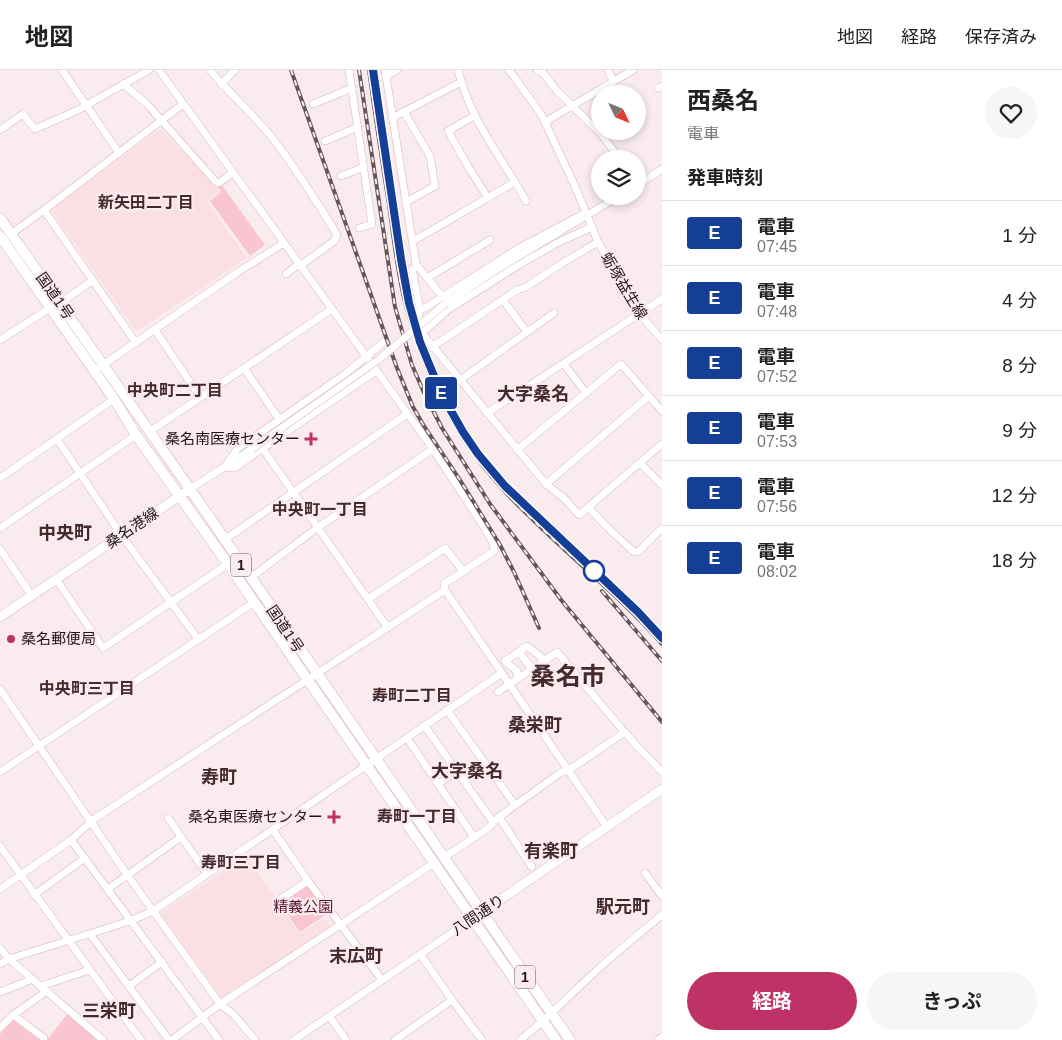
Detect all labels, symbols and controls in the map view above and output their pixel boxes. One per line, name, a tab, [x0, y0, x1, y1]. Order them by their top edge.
text: 地図	[25, 23, 73, 50]
text: 地図	[837, 27, 873, 47]
text: 経路	[901, 27, 937, 47]
text: 保存済み	[965, 27, 1037, 47]
north arrow	[591, 85, 646, 140]
map controls	[591, 85, 646, 205]
text: 西桑名	[687, 87, 759, 114]
button: heart	[985, 87, 1037, 139]
text: 電車	[687, 125, 719, 142]
button: layers	[591, 150, 646, 205]
text: 発車時刻	[687, 167, 763, 188]
district label: 新矢田二丁目	[98, 194, 194, 211]
text: 電車	[757, 216, 795, 237]
text: E	[708, 223, 721, 243]
text: 1 分	[1002, 225, 1037, 246]
text: 07:45	[757, 238, 797, 255]
street label: 蛎塚益生線	[598, 249, 651, 322]
street label: 国道1号	[33, 269, 78, 322]
text: 電車	[757, 281, 795, 302]
text: E	[708, 288, 721, 308]
text: 4 分	[1002, 290, 1037, 311]
text: 07:48	[757, 303, 797, 320]
text: 電車	[757, 346, 795, 367]
text: E	[708, 353, 721, 373]
text: 8 分	[1002, 355, 1037, 376]
text: 07:52	[757, 368, 797, 385]
line badge: E	[425, 377, 457, 409]
district label: 中央町二丁目	[127, 382, 223, 399]
text: E	[435, 383, 447, 403]
district label: 大字桑名	[497, 384, 569, 404]
text: 電車	[757, 411, 795, 432]
text: E	[708, 418, 721, 438]
text: 9 分	[1002, 420, 1037, 441]
place label: 桑名南医療センター	[165, 430, 300, 447]
marker: 桑名南医療センター	[304, 432, 318, 446]
text: 07:53	[757, 433, 797, 450]
text: 電車	[757, 476, 795, 497]
text: E	[708, 483, 721, 503]
text: 12 分	[992, 485, 1037, 506]
text: 07:56	[757, 498, 797, 515]
district label: 中央町一丁目	[272, 501, 368, 518]
street label: 桑名港線	[102, 504, 161, 551]
district label: 中央町	[38, 523, 92, 543]
text: 電車	[757, 541, 795, 562]
text: E	[708, 548, 721, 568]
text: 18 分	[992, 550, 1037, 571]
road number: 1	[231, 554, 251, 576]
unlabelled marker	[583, 560, 605, 582]
text: 08:02	[757, 563, 797, 580]
street label: 国道1号	[263, 602, 307, 656]
place label: 桑名郵便局	[21, 630, 96, 647]
marker: 桑名郵便局	[5, 633, 17, 645]
district label: 桑名市	[530, 662, 606, 690]
district label: 中央町三丁目	[39, 680, 135, 697]
district label: 寿町二丁目	[372, 687, 452, 704]
district label: 桑栄町	[508, 715, 562, 735]
district label: 大字桑名	[431, 761, 503, 781]
district label: 寿町	[201, 767, 237, 787]
place label: 桑名東医療センター	[188, 808, 323, 825]
district label: 寿町一丁目	[377, 808, 457, 825]
marker: 桑名東医療センター	[327, 810, 341, 824]
district label: 有楽町	[524, 841, 578, 861]
district label: 寿町三丁目	[201, 854, 281, 871]
street label: 八間通り	[448, 891, 507, 938]
district label: 駅元町	[596, 897, 650, 917]
park label: 精義公園	[273, 898, 333, 915]
district label: 末広町	[329, 946, 383, 966]
road number: 1	[515, 966, 535, 989]
button: 経路	[687, 972, 857, 1030]
button: きっぷ	[867, 972, 1037, 1030]
district label: 三栄町	[82, 1001, 136, 1021]

